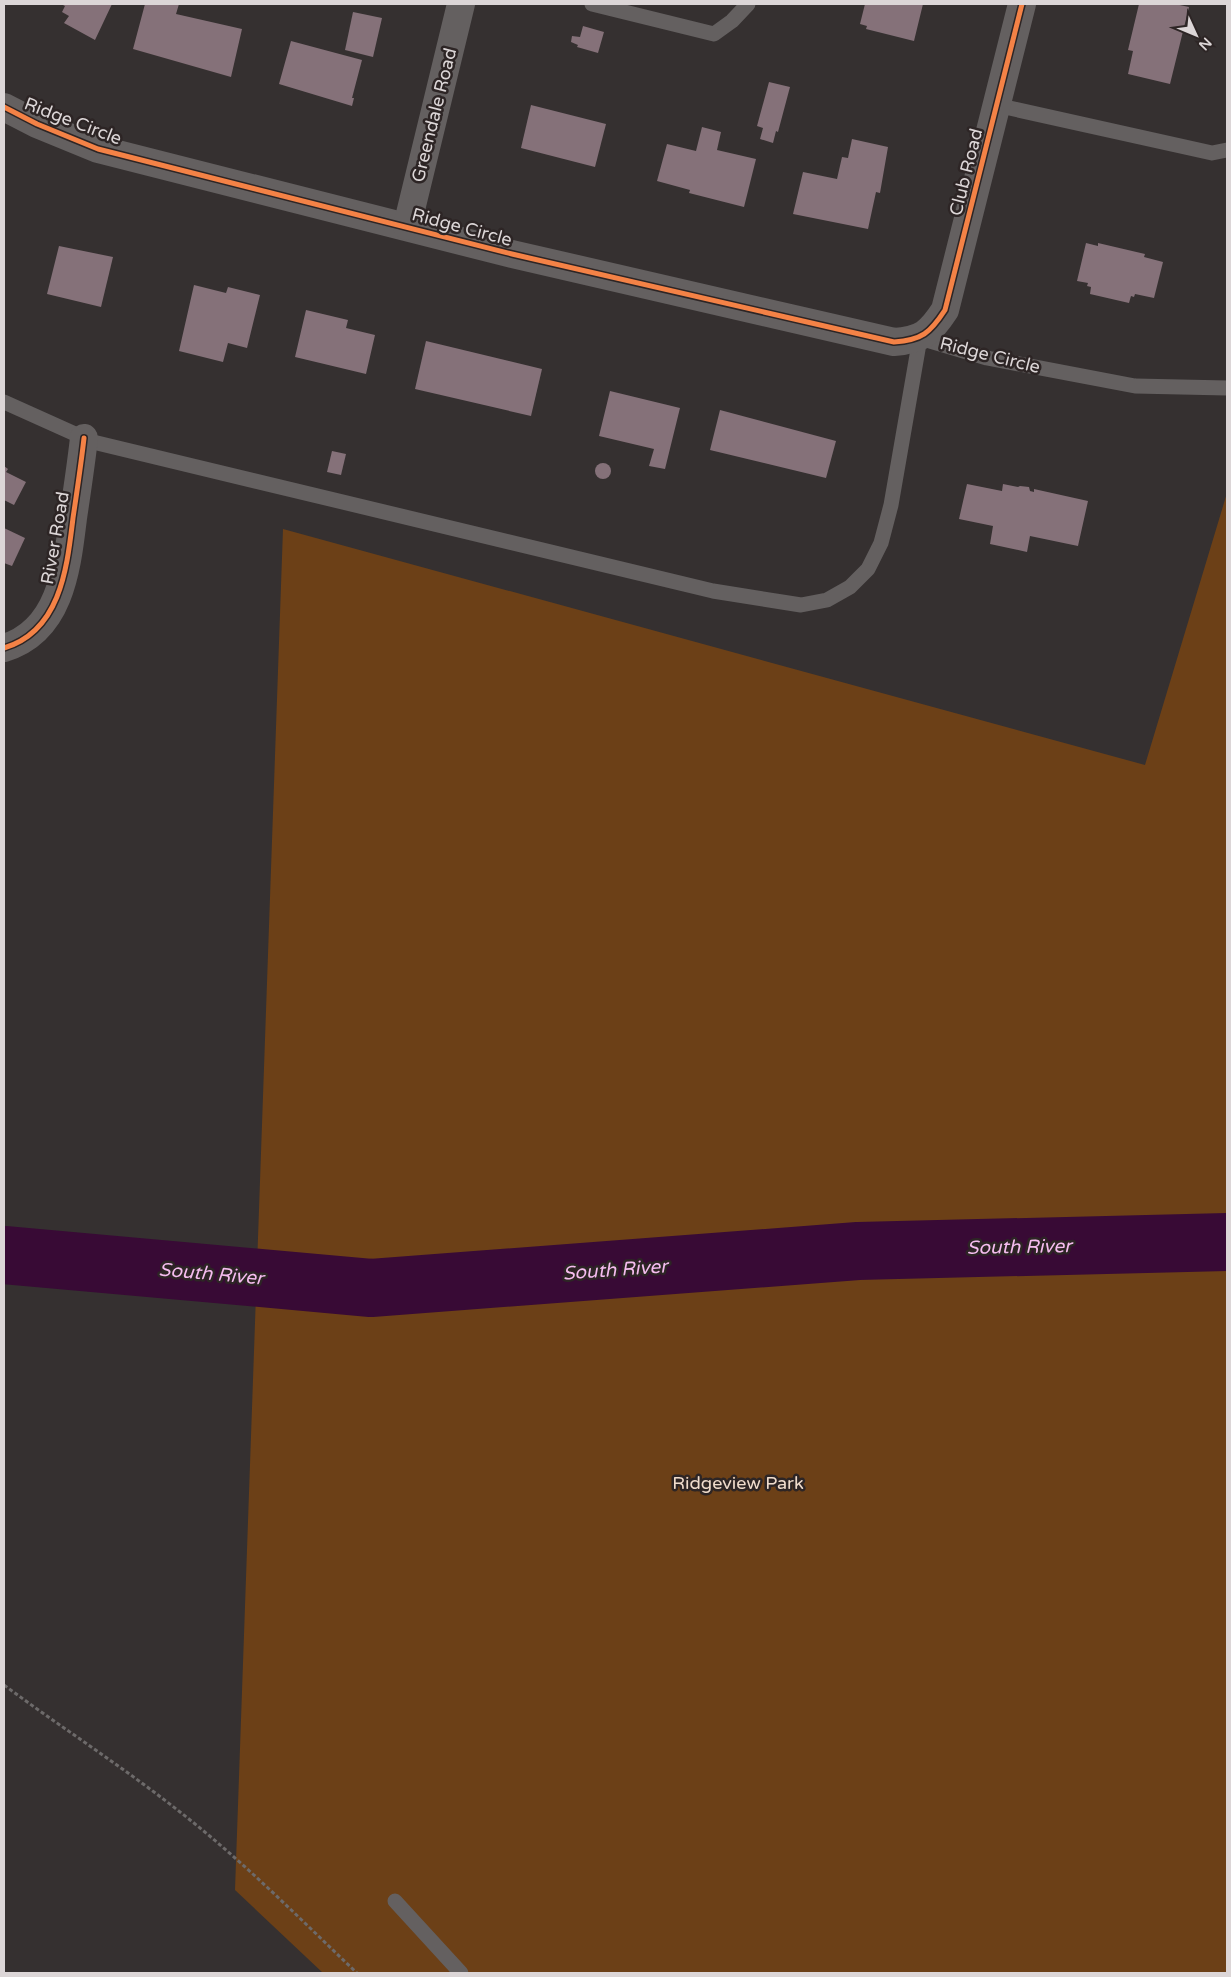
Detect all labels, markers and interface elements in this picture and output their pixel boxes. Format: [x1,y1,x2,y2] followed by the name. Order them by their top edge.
[1171,10,1221,60] north arrow
[1195,34,1215,54] text: N
[407,46,461,184] street label: Greendale Road
[21,92,125,150] street label: Ridge Circle
[945,126,987,218] street label: Club Road
[410,203,514,251] street label: Ridge Circle
[937,332,1043,378] street label: Ridge Circle
[36,490,74,586] street label: River Road
[966,1235,1074,1259] water label: South River
[562,1255,671,1285] water label: South River
[158,1258,267,1290] water label: South River
[672,1472,804,1494] park label: Ridgeview Park

